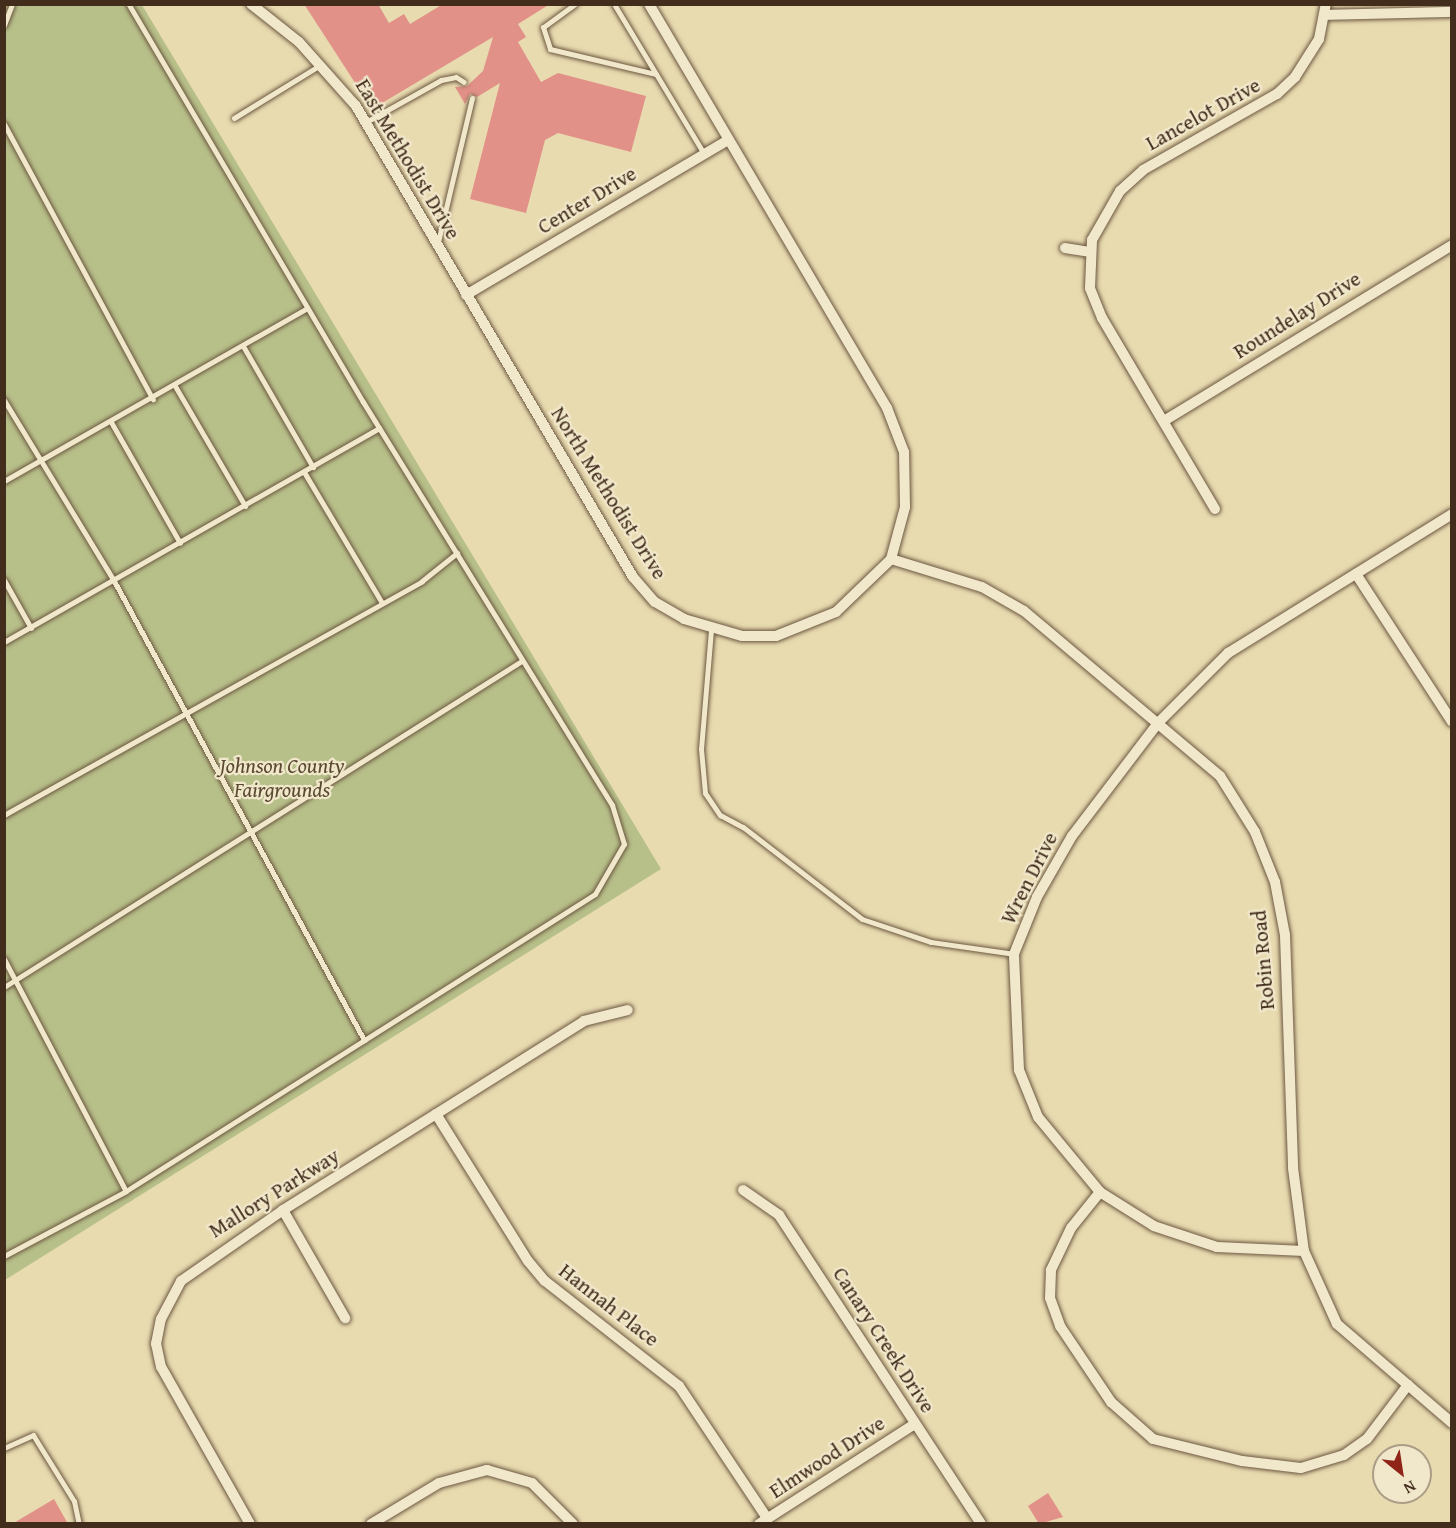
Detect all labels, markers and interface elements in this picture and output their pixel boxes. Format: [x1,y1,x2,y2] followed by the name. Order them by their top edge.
[1141,72,1265,156] street label: Lancelot Drive
[350,74,466,244] street label: East Methodist Drive
[533,161,641,239] street label: Center Drive
[1229,266,1365,364] street label: Roundelay Drive
[546,402,672,584] street label: North Methodist Drive
[220,753,344,803] park label: Johnson County Fairgrounds
[995,828,1063,928] street label: Wren Drive
[1246,909,1280,1011] street label: Robin Road
[204,1143,344,1243] street label: Mallory Parkway
[554,1258,664,1352] street label: Hannah Place
[828,1262,940,1418] street label: Canary Creek Drive
[765,1410,889,1504] street label: Elmwood Drive
[1372,1444,1432,1504] north arrow
[1399,1475,1421,1501] text: N

